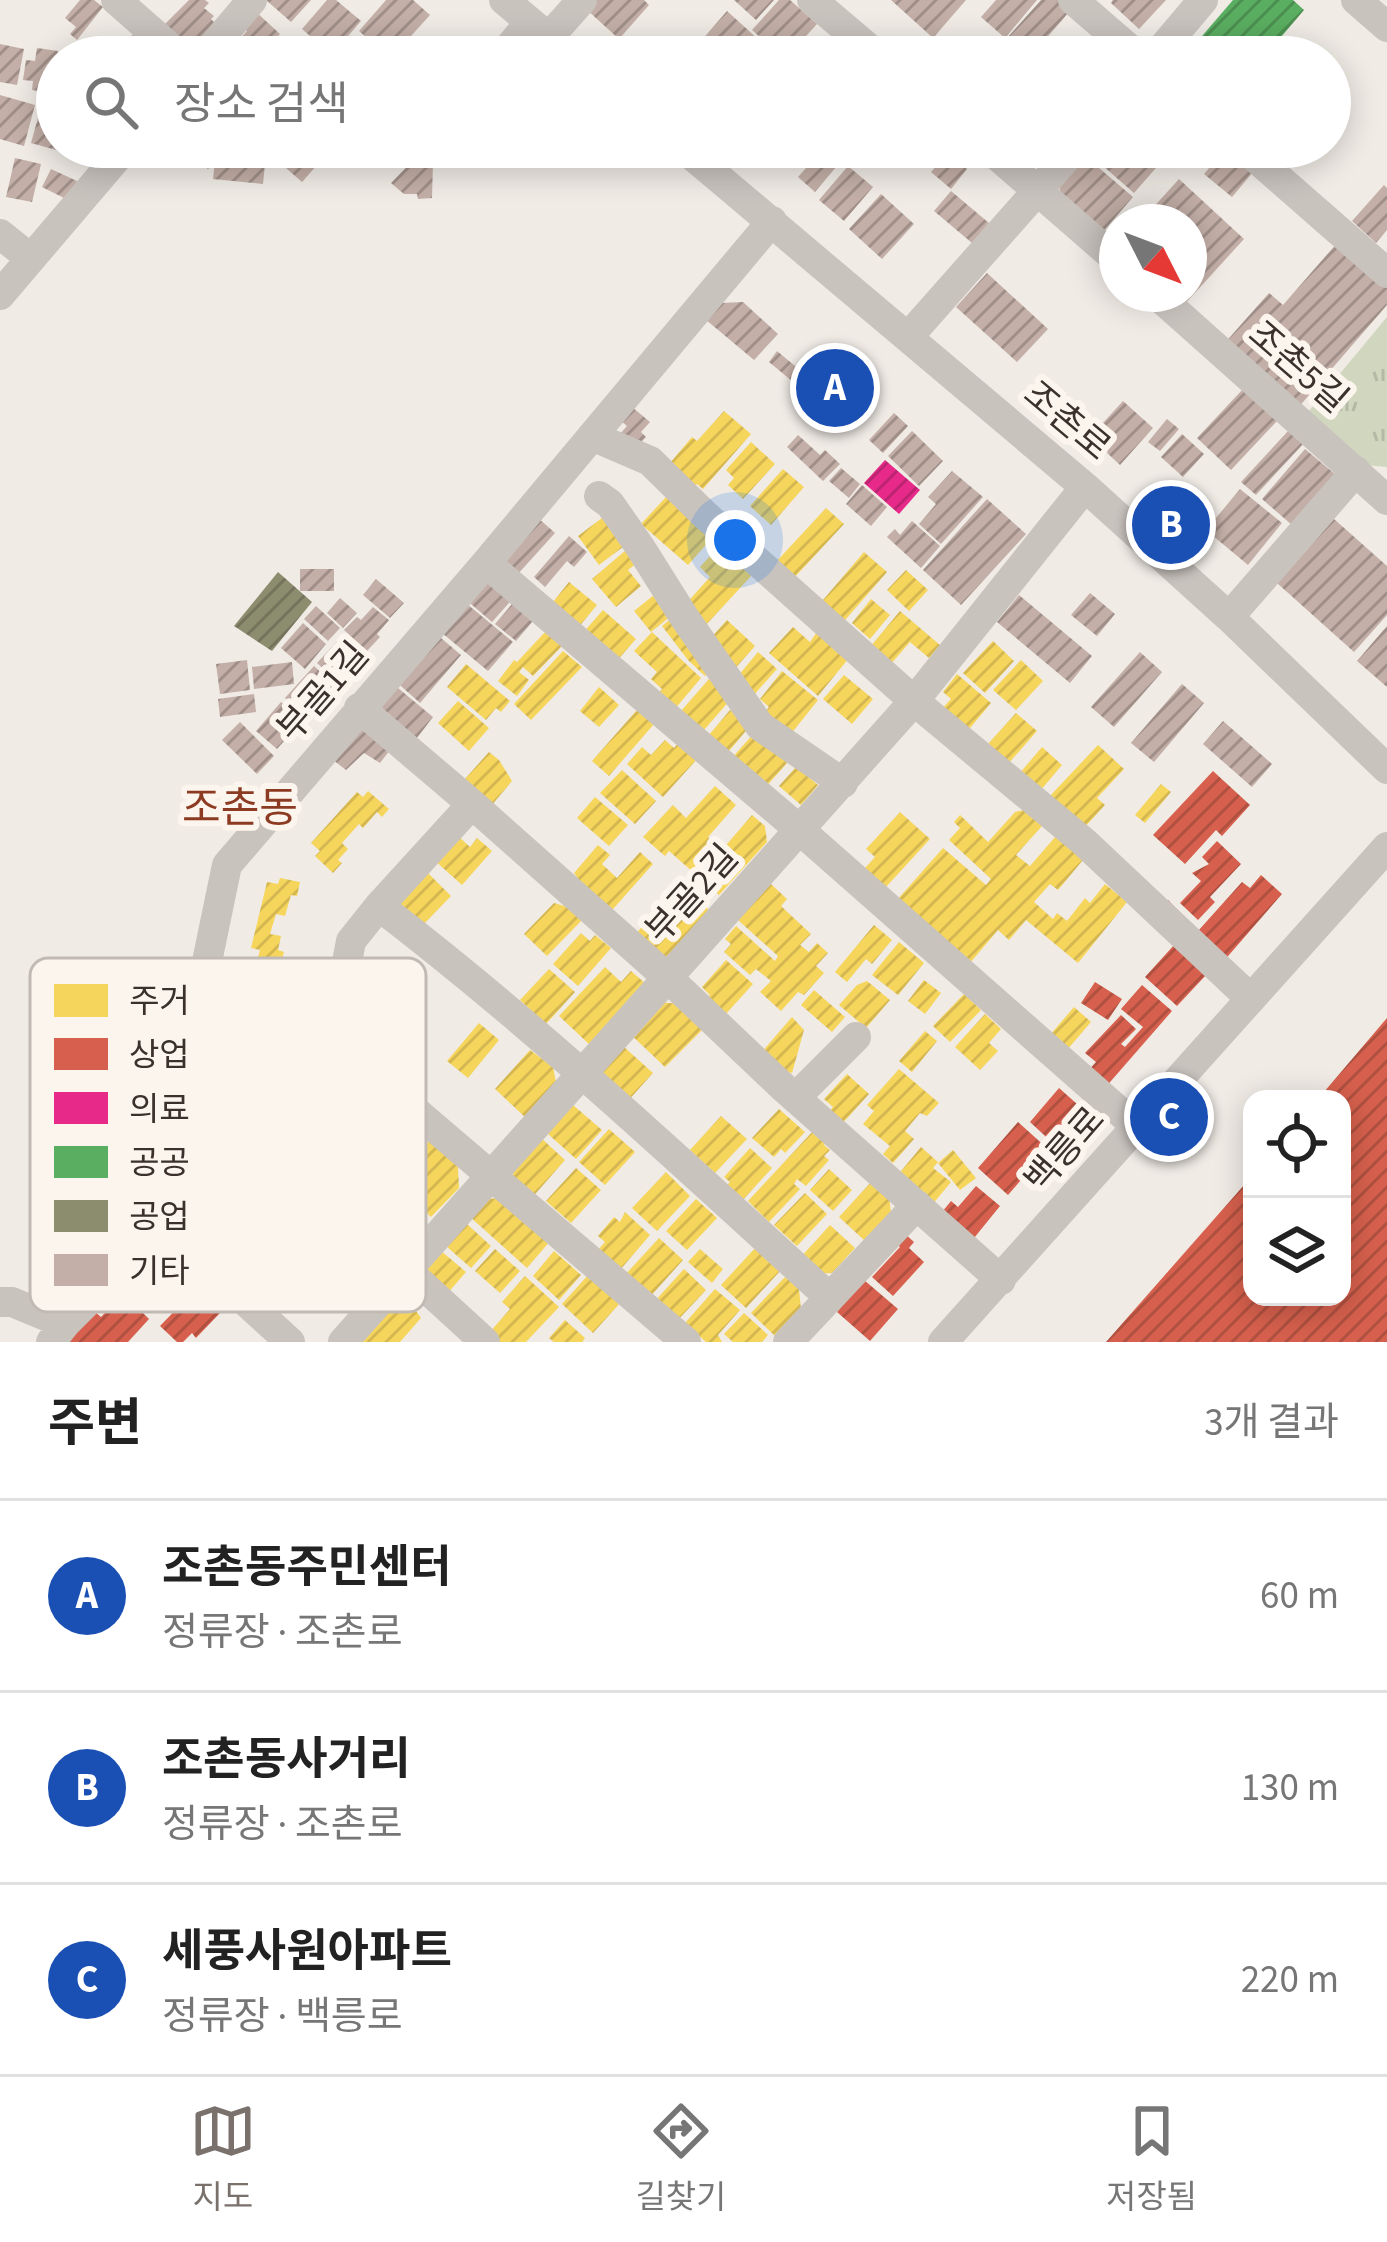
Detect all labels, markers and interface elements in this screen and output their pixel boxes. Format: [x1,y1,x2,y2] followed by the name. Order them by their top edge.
[36,36,1351,168] search box
[78,69,144,135] icon: search
[174,73,349,137] text: 장소 검색
[1099,204,1207,312] north arrow
[1237,309,1359,425] street label: 조촌5길
[796,343,874,433] pin: A
[1013,370,1121,472] street label: 조촌로
[1132,480,1210,570] pin: B
[705,510,765,570] your location
[265,631,381,753] street label: 부골1길
[182,779,298,839] district label: 조촌동
[634,833,750,955] street label: 부골2길
[30,958,426,1312] legend
[129,978,190,1025] text: 주거
[129,1032,190,1079] text: 상업
[1130,1072,1208,1162] pin: C
[129,1086,190,1133] text: 의료
[1243,1090,1351,1306] map controls
[1243,1090,1351,1198] button: locate
[1013,1096,1117,1204] street label: 백릉로
[129,1140,190,1187] text: 공공
[129,1194,190,1241] text: 공업
[1243,1198,1351,1306] button: layers
[129,1248,190,1295] text: 기타
[48,1388,142,1460] text: 주변
[1204,1395,1339,1451] text: 3개 결과
[162,1536,452,1600] text: 조촌동주민센터
[76,1568,98,1624] text: A
[1260,1568,1339,1624] text: 60 m
[162,1605,403,1661] text: 정류장 · 조촌로
[162,1728,410,1792] text: 조촌동사거리
[75,1760,99,1816] text: B
[1241,1760,1339,1816] text: 130 m
[162,1797,403,1853] text: 정류장 · 조촌로
[162,1920,452,1984] text: 세풍사원아파트
[76,1952,98,2008] text: C
[1241,1952,1339,2008] text: 220 m
[162,1989,403,2045] text: 정류장 · 백릉로
[190,2098,256,2221] tab: 지도
[635,2098,726,2221] tab: 길찾기
[1106,2098,1197,2221] tab: 저장됨

